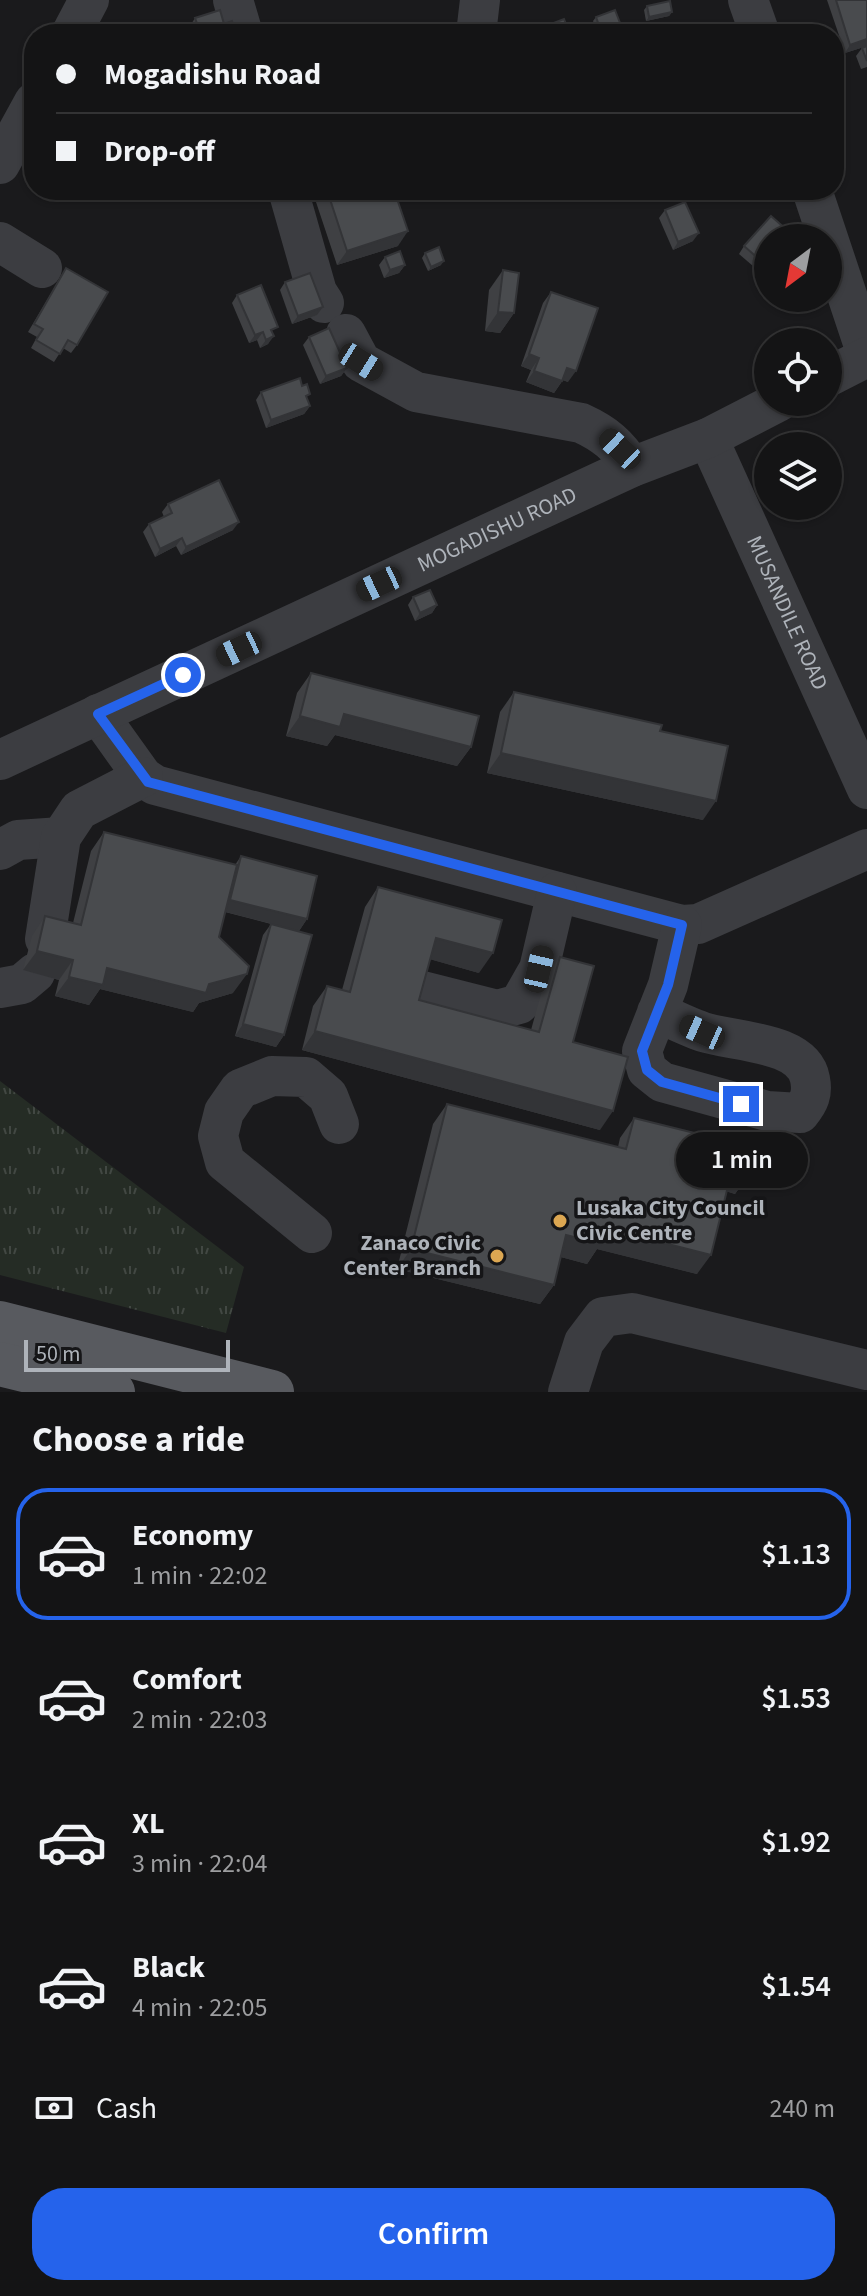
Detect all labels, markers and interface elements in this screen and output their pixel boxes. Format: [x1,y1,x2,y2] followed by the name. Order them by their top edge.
[104,53,321,96] text: Mogadishu Road
[104,130,215,173] text: Drop-off
[754,224,842,312] north arrow
[754,224,842,520] map controls
[754,328,842,416] button: locate
[334,339,388,385] car
[594,424,646,474] car
[754,432,842,520] button: layers
[412,479,582,580] street label: MOGADISHU ROAD
[738,531,836,695] street label: MUSANDILE ROAD
[352,563,406,605] car
[212,628,266,670] car
[165,657,201,693] route start
[522,943,556,995] car
[675,1011,729,1053] car
[723,1086,759,1122] route end
[675,1132,807,1188] callout: 1 min
[711,1141,773,1178] text: 1 min
[576,1192,765,1249] place label: Lusaka City Council Civic Centre
[551,1212,569,1230] marker: Lusaka City Council Civic Centre
[343,1227,481,1284] place label: Zanaco Civic Center Branch
[488,1247,506,1265] marker: Zanaco Civic Center Branch
[24,1336,230,1372] scale bar
[36,1338,81,1370] text: 50 m
[32,1414,245,1465] text: Choose a ride
[132,1514,253,1557] text: Economy
[36,1518,108,1590] icon: car
[761,1533,831,1576] text: $1.13
[132,1557,267,1594] text: 1 min · 22:02
[132,1658,242,1701] text: Comfort
[36,1662,108,1734] icon: car
[761,1677,831,1720] text: $1.53
[132,1701,267,1738] text: 2 min · 22:03
[132,1802,165,1845] text: XL
[36,1806,108,1878] icon: car
[761,1821,831,1864] text: $1.92
[132,1845,267,1882] text: 3 min · 22:04
[132,1946,205,1989] text: Black
[36,1950,108,2022] icon: car
[761,1965,831,2008] text: $1.54
[132,1989,267,2026] text: 4 min · 22:05
[32,2086,76,2130] icon: cash
[96,2087,157,2130] text: Cash
[769,2090,835,2127] text: 240 m
[32,2188,835,2280] button: Confirm

